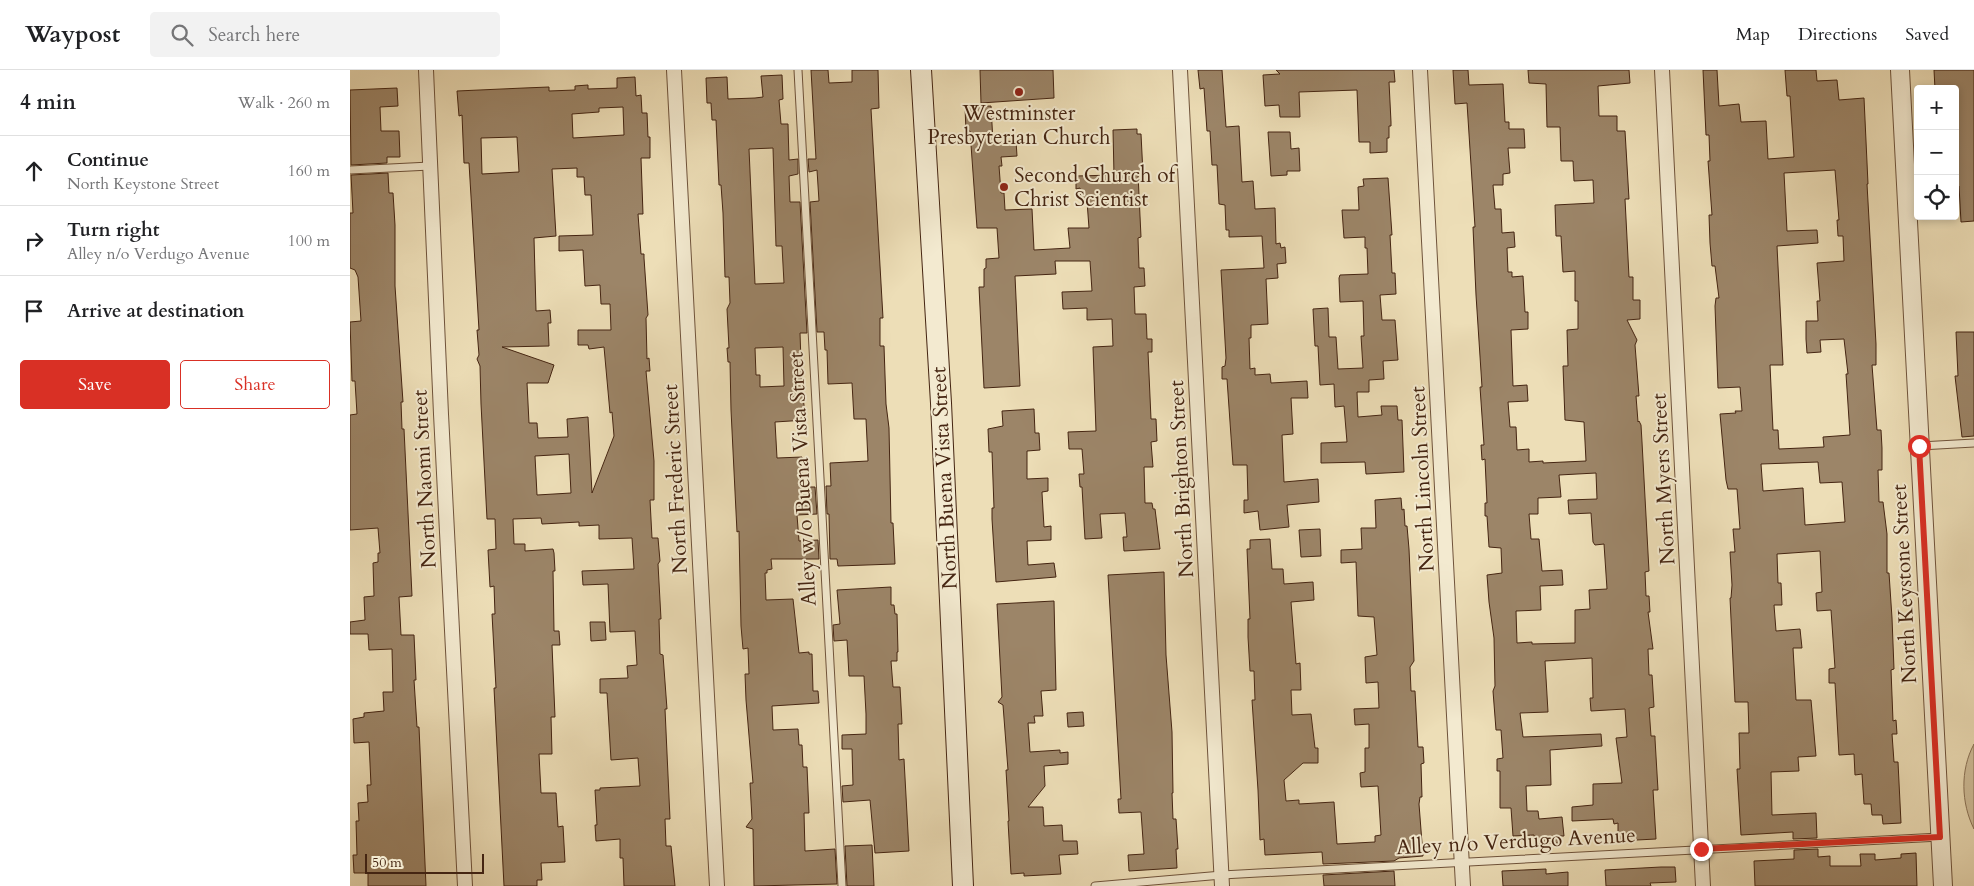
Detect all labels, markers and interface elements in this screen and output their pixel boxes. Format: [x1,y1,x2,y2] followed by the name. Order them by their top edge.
[150,12,500,57] search box
[25,18,120,51] text: Waypost
[168,21,196,49] icon: search
[208,22,300,48] text: Search here
[1736,22,1770,47] text: Map
[1798,22,1877,47] text: Directions
[1905,22,1949,47] text: Saved
[1914,85,1959,220] map controls
[1914,85,1959,130] button: +
[1013,86,1025,98] marker: Westminster Presbyterian Church
[20,88,76,117] text: 4 min
[238,92,330,114] text: Walk · 260 m
[927,99,1111,152] place label: Westminster Presbyterian Church
[1914,130,1959,175] button: −
[67,147,149,173] text: Continue
[20,157,48,185] icon: ahead
[288,160,330,182] text: 160 m
[1014,161,1179,214] place label: Second Church of Christ Scientist
[67,173,219,195] text: North Keystone Street
[1914,175,1959,220] button: locate
[998,181,1010,193] marker: Second Church of Christ Scientist
[67,217,159,243] text: Turn right
[20,227,48,255] icon: right
[288,230,330,252] text: 100 m
[67,243,250,265] text: Alley n/o Verdugo Avenue
[20,297,48,325] icon: arrive
[67,298,244,324] text: Arrive at destination
[781,351,824,607] street label: Alley w/o Buena Vista Street
[20,360,170,409] button: Save
[180,360,330,409] button: Share
[924,366,965,590] street label: North Buena Vista Street
[1162,379,1201,579] street label: North Brighton Street
[656,383,695,575] street label: North Frederic Street
[1403,385,1442,572] street label: North Lincoln Street
[405,389,444,569] street label: North Naomi Street
[1644,392,1682,566] street label: North Myers Street
[1908,435,1931,458] route start
[1885,483,1924,684] street label: North Keystone Street
[1396,821,1637,862] street label: Alley n/o Verdugo Avenue
[1690,838,1713,861] route end
[365,851,484,874] scale bar
[372,853,402,872] text: 50 m

